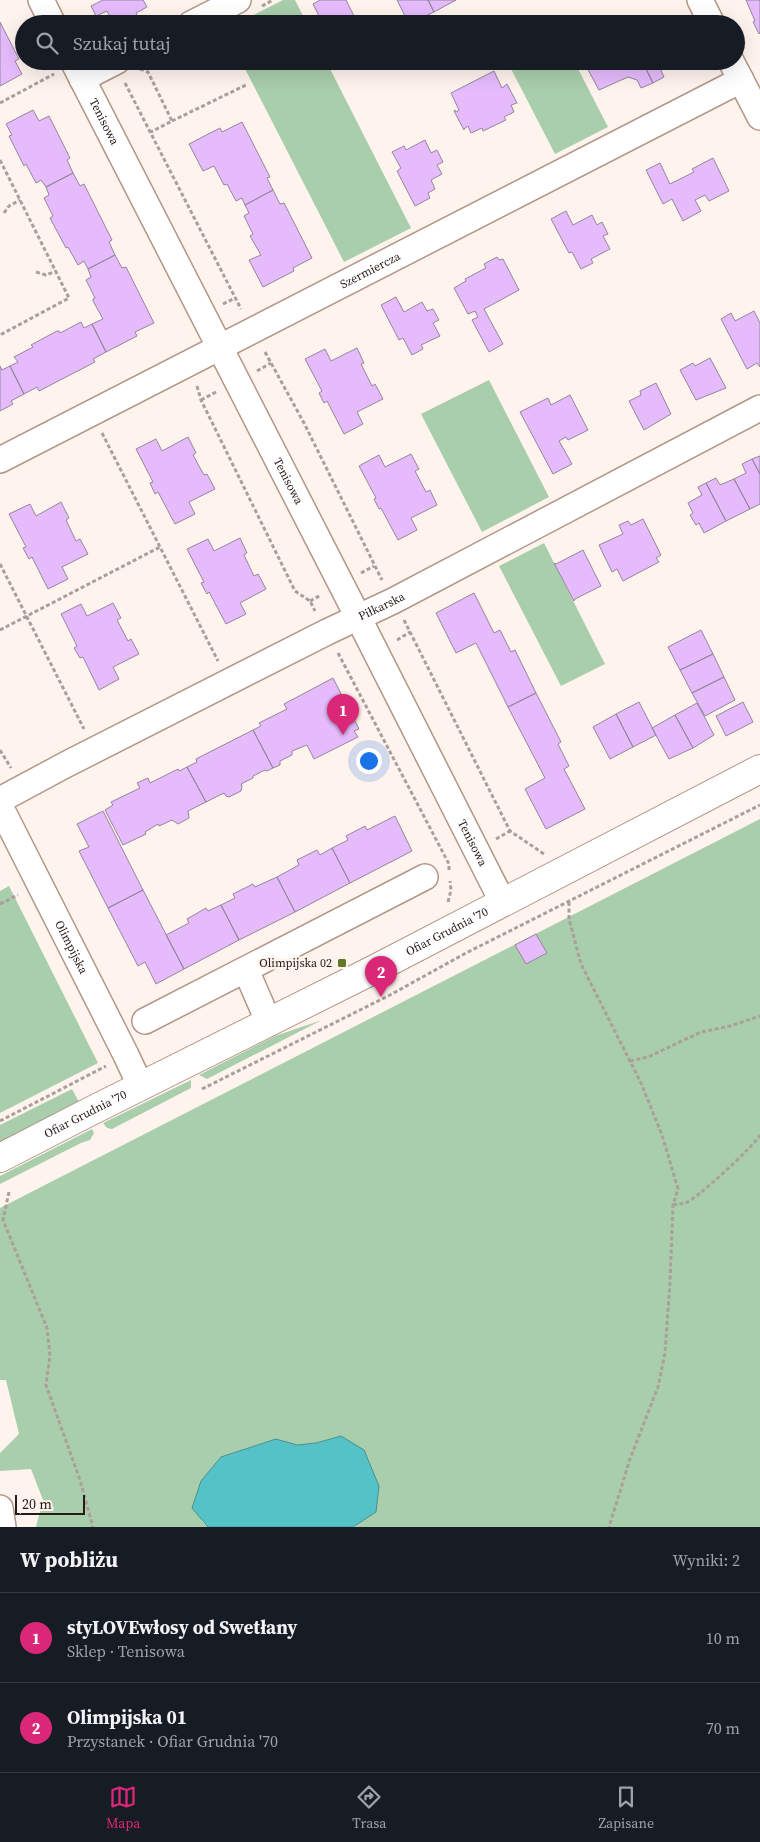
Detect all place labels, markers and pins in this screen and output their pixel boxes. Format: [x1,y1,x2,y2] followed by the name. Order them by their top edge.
[327,694,359,735] pin: 1
[259,955,332,971] place label: Olimpijska 02
[365,956,397,997] pin: 2
[336,957,348,969] marker: Olimpijska 02

